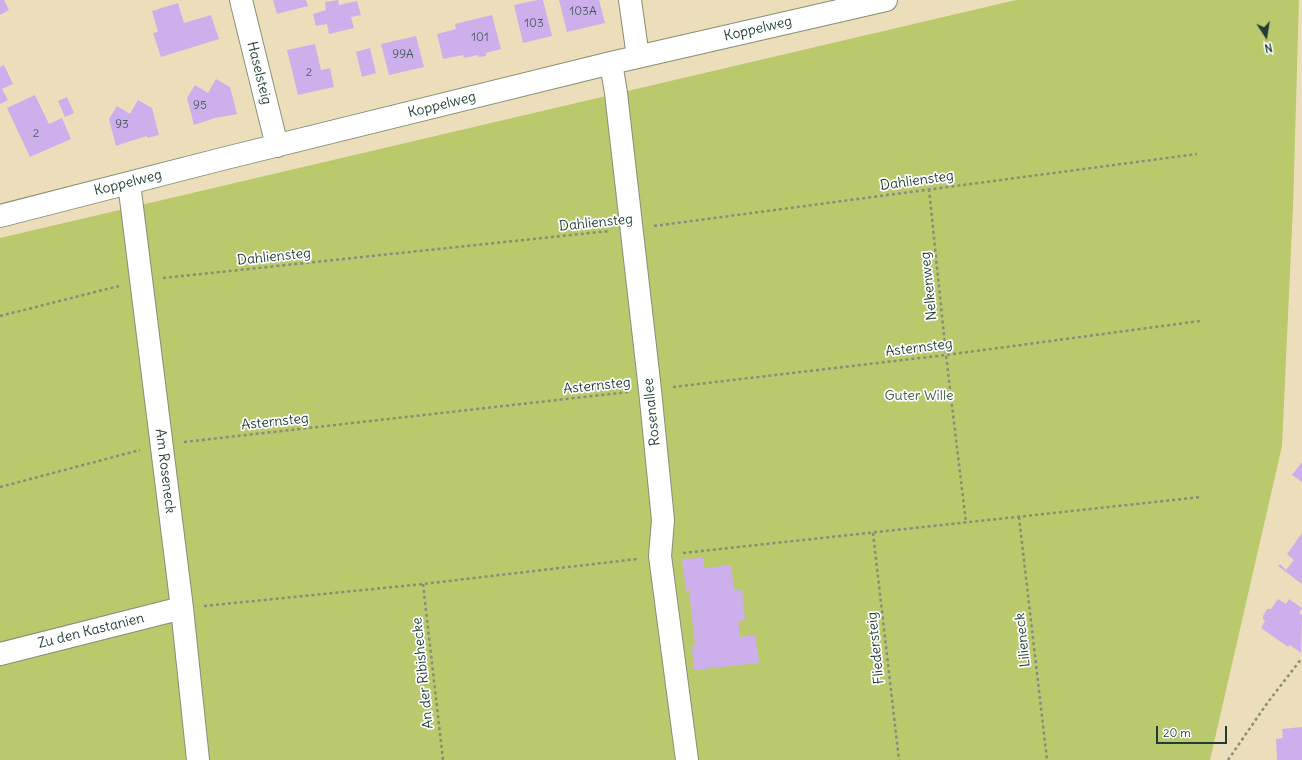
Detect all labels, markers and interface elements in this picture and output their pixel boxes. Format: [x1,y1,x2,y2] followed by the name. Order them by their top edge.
[569,5,597,19] house number: 103A
[722,13,794,45] street label: Koppelweg
[1246,16,1286,56] north arrow
[524,17,544,31] house number: 103
[471,31,489,45] house number: 101
[243,40,275,106] street label: Haselsteig
[1263,40,1274,55] text: N
[392,48,414,62] house number: 99A
[306,66,312,80] house number: 2
[406,88,478,122] street label: Koppelweg
[193,99,207,113] house number: 95
[115,118,129,132] house number: 93
[33,127,39,141] house number: 2
[92,166,164,200] street label: Koppelweg
[879,168,955,194] street label: Dahliensteg
[558,211,634,235] street label: Dahliensteg
[236,245,312,269] street label: Dahliensteg
[917,251,941,321] street label: Nelkenweg
[884,336,954,360] street label: Asternsteg
[563,374,631,398] street label: Asternsteg
[640,377,664,447] street label: Rosenallee
[884,388,954,404] park label: Guter Wille
[241,410,309,434] street label: Asternsteg
[151,428,179,514] street label: Am Roseneck
[36,610,146,652] street label: Zu den Kastanien
[864,611,888,685] street label: Fliedersteig
[1012,612,1034,668] street label: Lilieneck
[409,617,437,729] street label: An der Ribishecke
[1158,718,1229,744] scale bar
[1163,725,1191,740] text: 20 m

